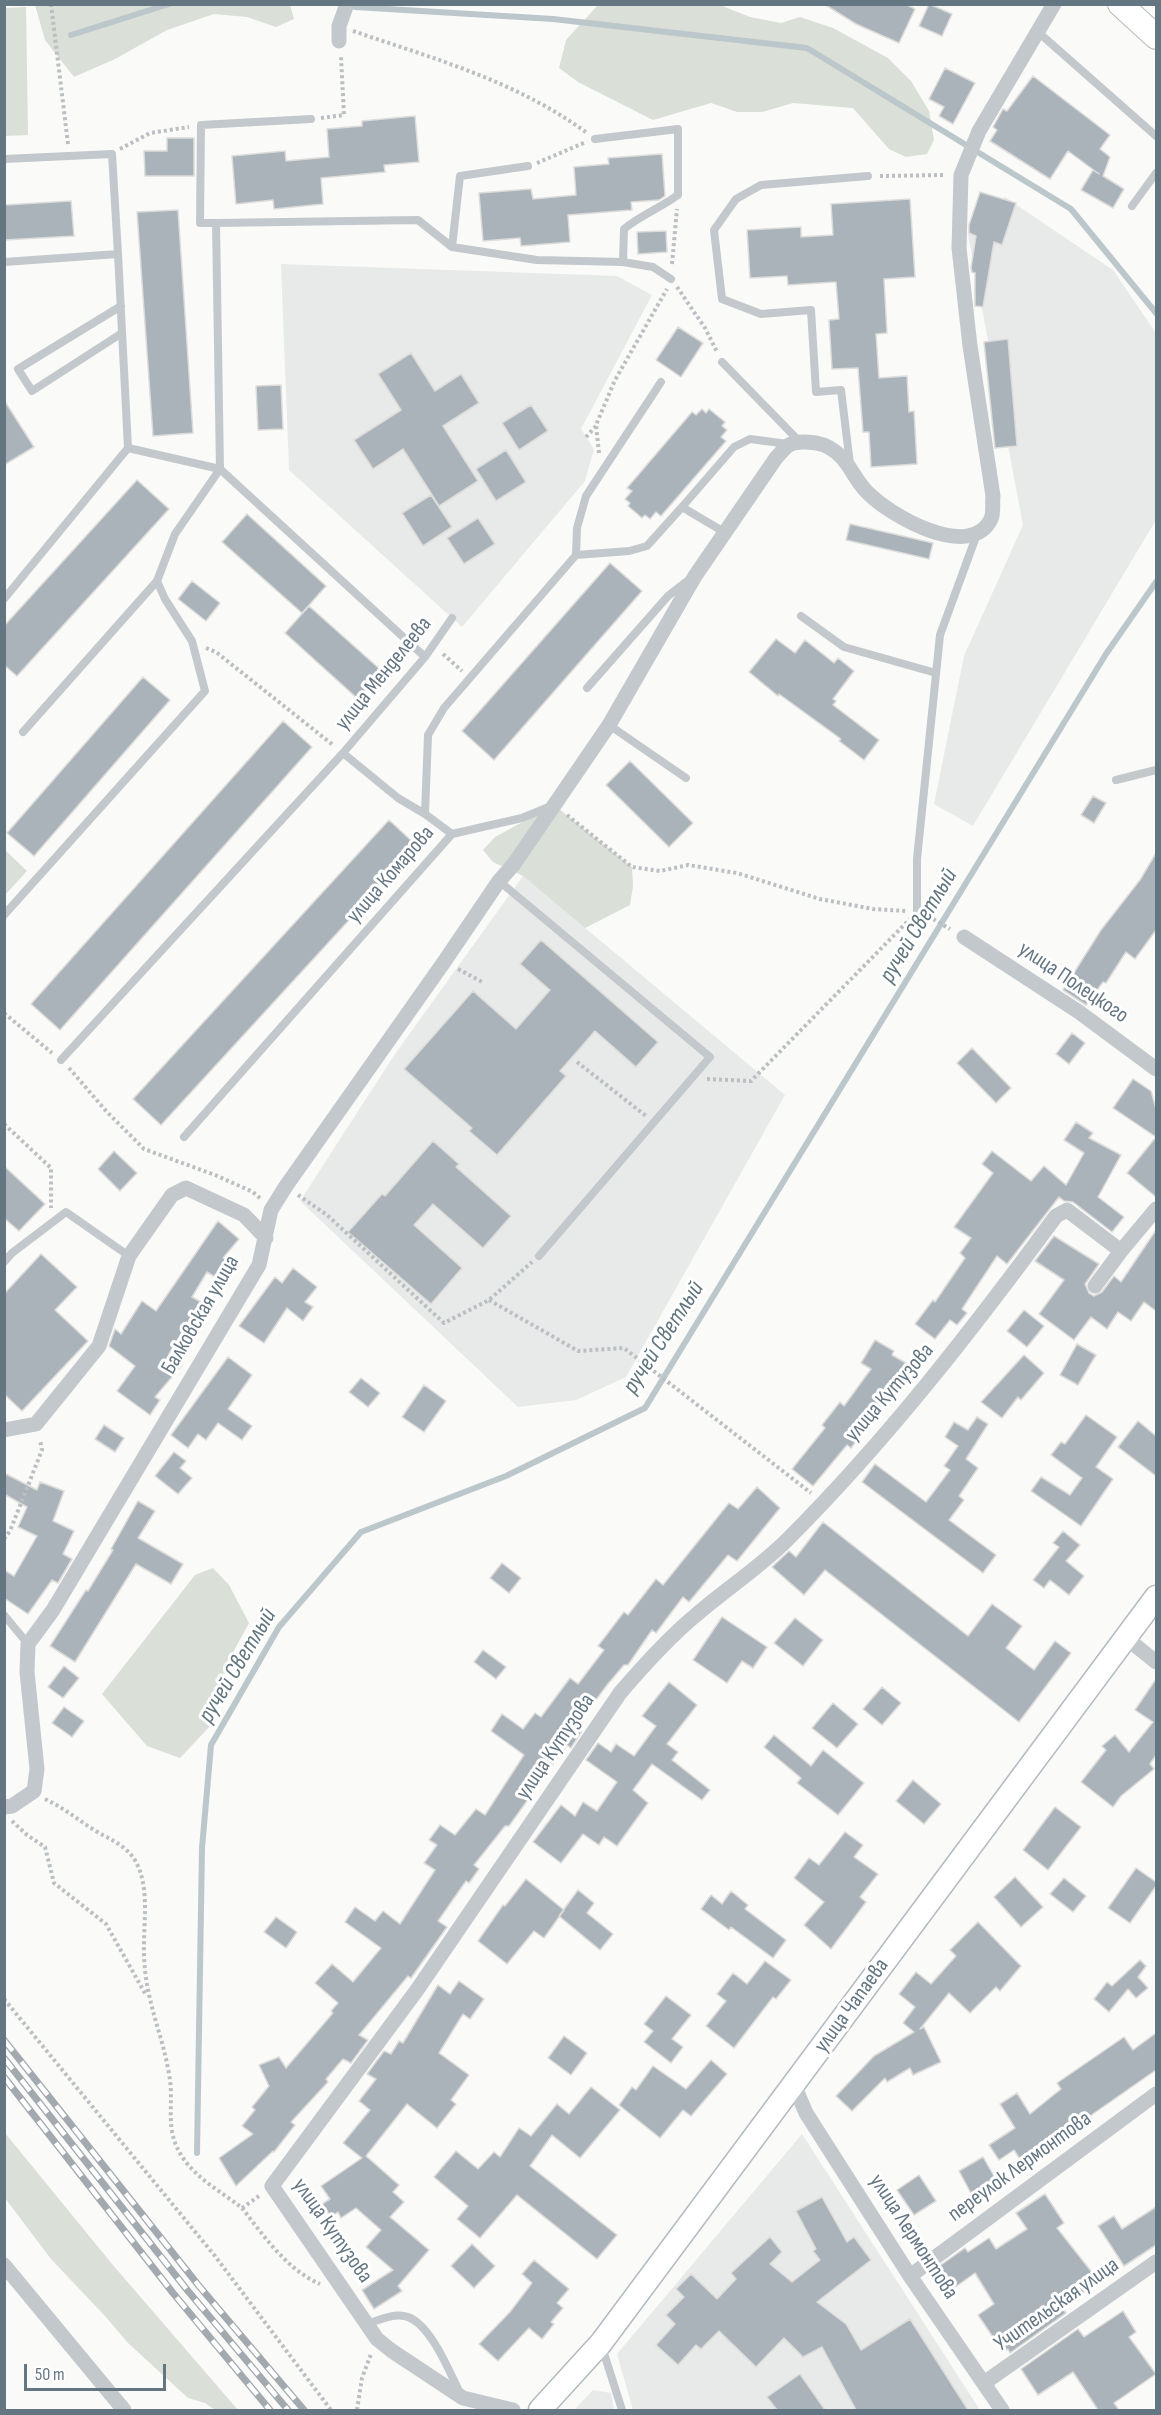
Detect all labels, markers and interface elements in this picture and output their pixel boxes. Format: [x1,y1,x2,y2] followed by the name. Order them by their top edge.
[330,612,438,736] street label: улица Менделеева
[342,821,440,929] street label: улица Комарова
[874,864,964,988] water label: ручей Светлый
[1013,937,1133,1029] street label: улица Полецкого
[156,1251,246,1379] street label: Балковская улица
[617,1276,711,1400] water label: ручей Светлый
[840,1338,940,1448] street label: улица Кутузова
[193,1604,283,1728] water label: ручей Светлый
[511,1689,601,1805] street label: улица Кутузова
[809,1954,895,2058] street label: улица Чапаева
[943,2106,1097,2228] street label: переулок Лермонтова
[863,2169,963,2305] street label: улица Лермонтова
[286,2174,378,2288] street label: улица Кутузова
[990,2252,1124,2358] street label: Учительская улица
[27,2352,170,2390] scale bar
[35,2364,65,2385] text: 50 m

